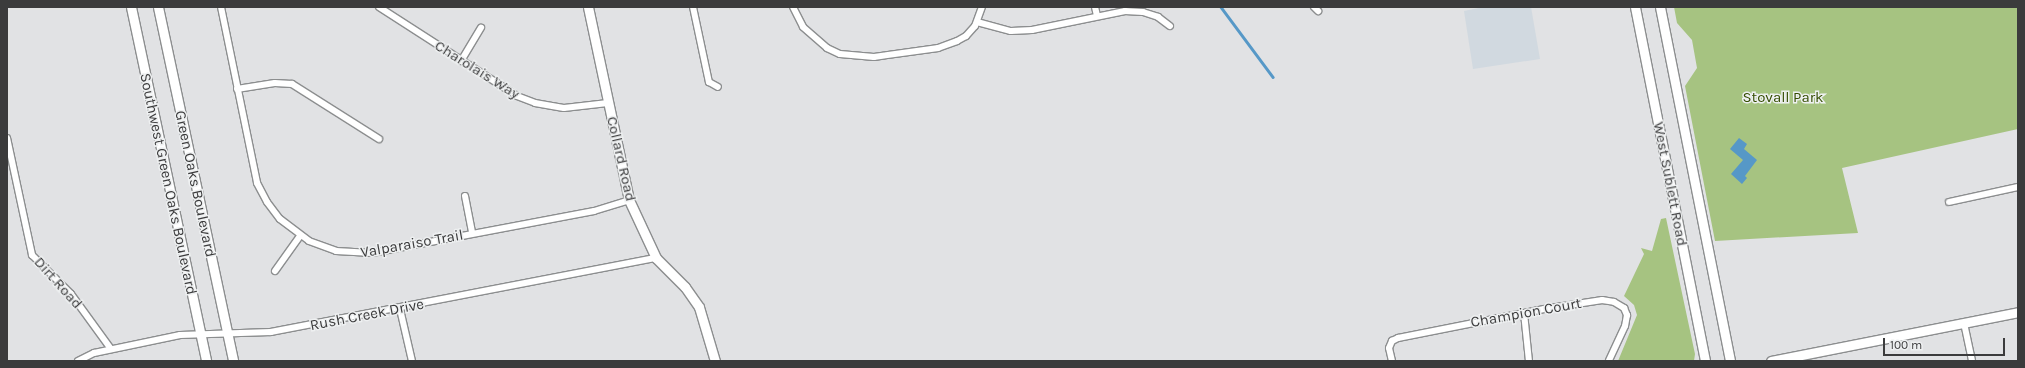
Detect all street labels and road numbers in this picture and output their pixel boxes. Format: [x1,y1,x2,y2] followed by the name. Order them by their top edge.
[431,37,523,103] street label: Charolais Way
[136,71,200,297] street label: Southwest Green Oaks Boulevard
[171,109,219,259] street label: Green Oaks Boulevard
[603,115,639,203] street label: Collard Road
[1649,120,1691,248] street label: West Sublett Road
[359,226,465,262] street label: Valparaiso Trail
[30,253,86,313] street label: Dirt Road
[1469,294,1583,332] street label: Champion Court
[308,295,426,335] street label: Rush Creek Drive

